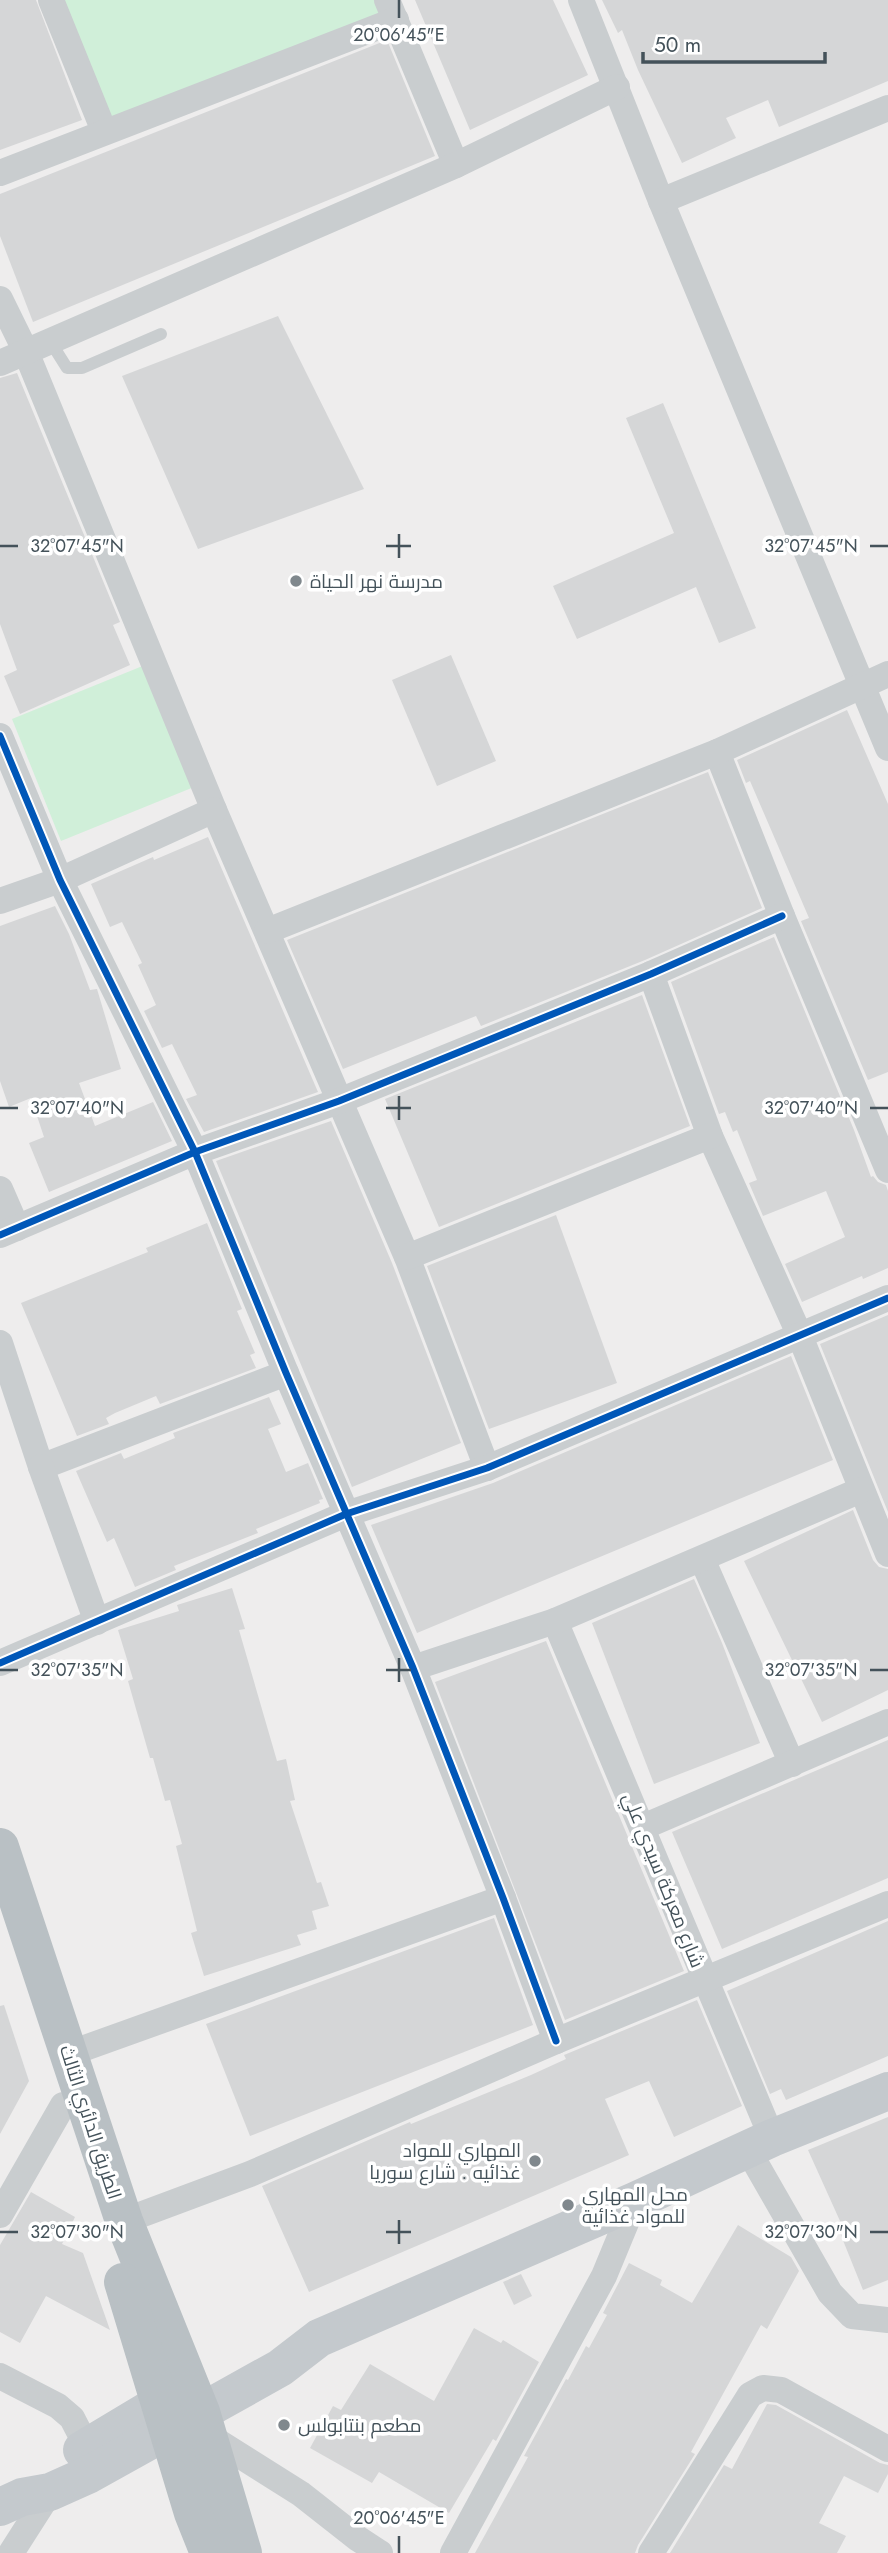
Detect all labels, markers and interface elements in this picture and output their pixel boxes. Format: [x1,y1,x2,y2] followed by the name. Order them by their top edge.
[643,21,825,65] scale bar
[353,22,445,48] text: 20°06'45"E
[654,30,701,60] text: 50 m
[30,533,124,559] text: 32°07'45"N
[764,533,858,559] text: 32°07'45"N
[310,568,443,595] place label: مدرسة نهر الحياة
[288,573,304,589] marker: مدرسة نهر الحياة
[30,1095,124,1121] text: 32°07'40"N
[764,1095,858,1121] text: 32°07'40"N
[31,1657,123,1683] text: 32°07'35"N
[765,1657,857,1683] text: 32°07'35"N
[615,1789,711,1972] street label: شارع معركة سيدي علي
[52,2041,128,2203] street label: الطريق الدائري الثالث
[369,2137,521,2186] place label: المهاري للمواد غذائيه . شارع سوريا
[527,2153,543,2169] marker: المهاري للمواد غذائيه . شارع سوريا
[582,2181,688,2230] place label: محل المهاري للمواد غذائية
[560,2197,576,2213] marker: محل المهاري للمواد غذائية
[30,2219,124,2245] text: 32°07'30"N
[764,2219,858,2245] text: 32°07'30"N
[298,2412,422,2439] place label: مطعم بنتابولس
[276,2417,292,2433] marker: مطعم بنتابولس
[353,2505,445,2531] text: 20°06'45"E

